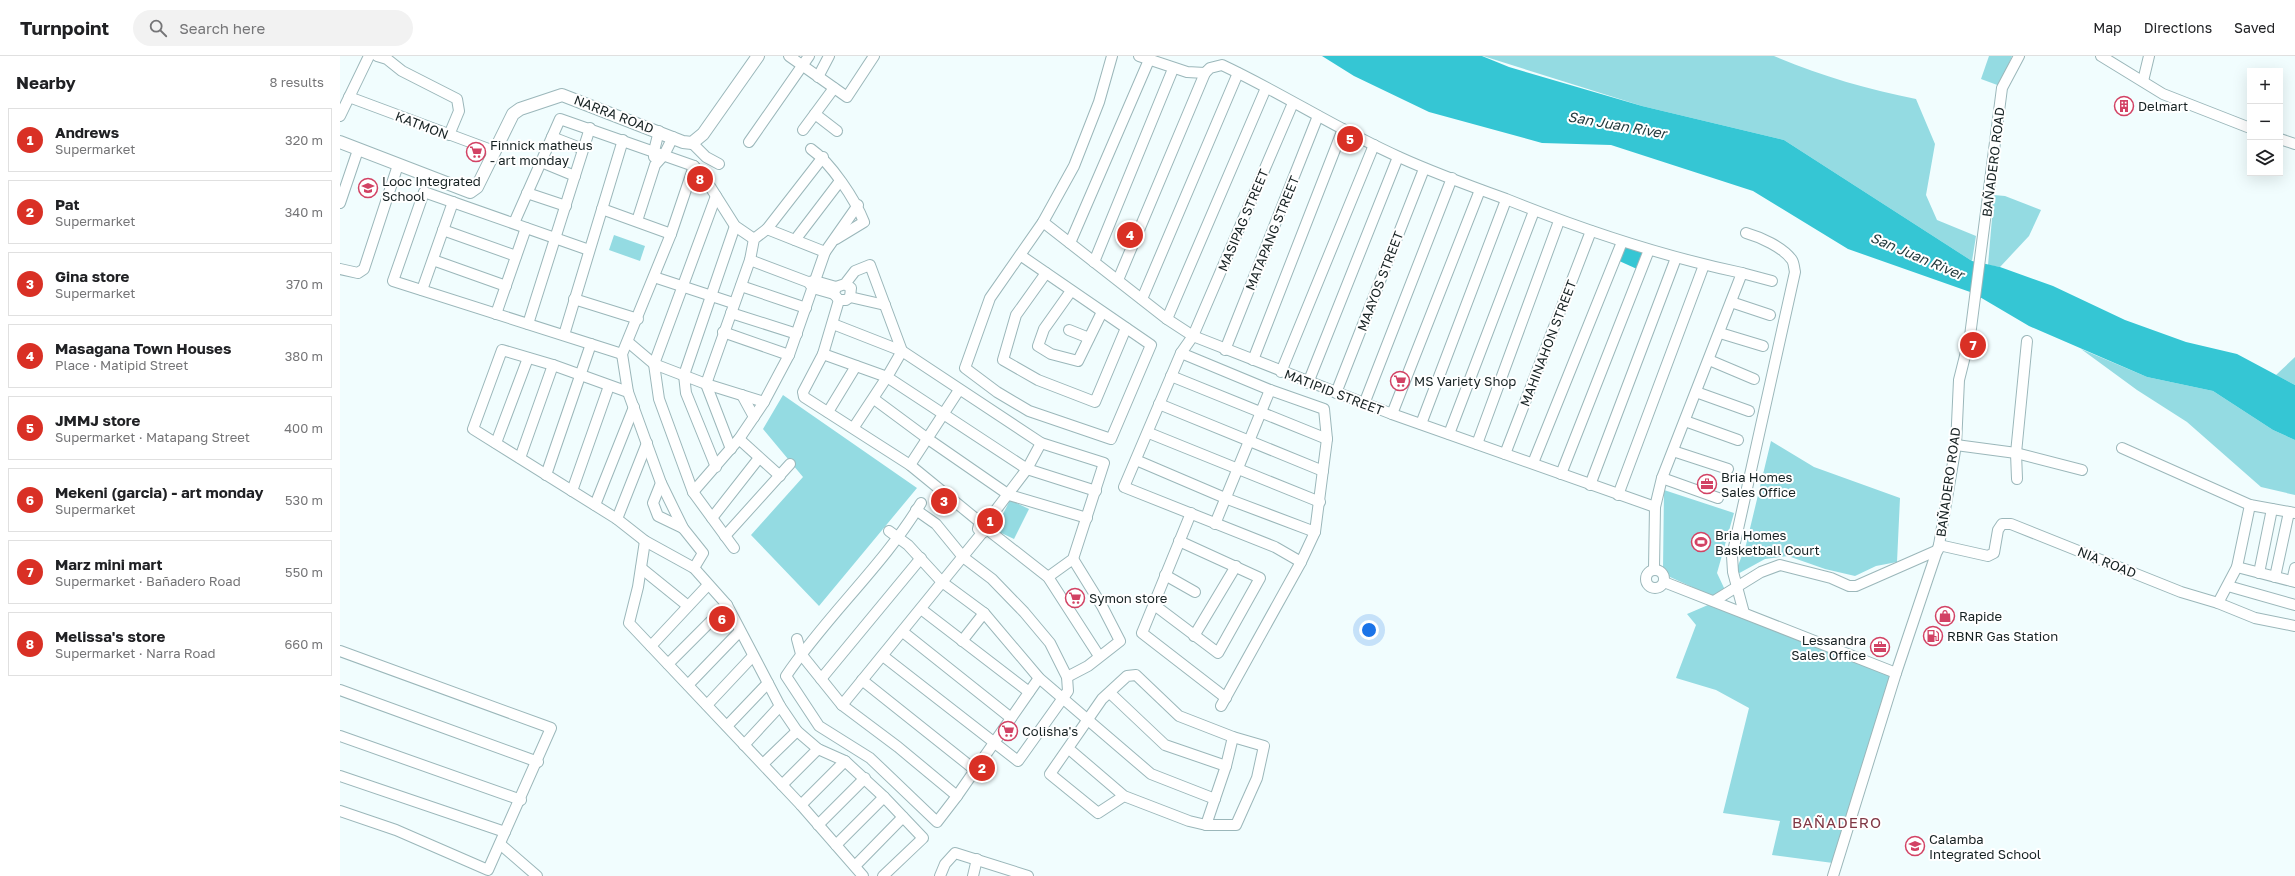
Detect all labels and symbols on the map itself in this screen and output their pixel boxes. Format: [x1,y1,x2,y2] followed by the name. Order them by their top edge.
[572,91,656,137] street label: NARRA ROAD
[2113,95,2135,117] building icon: Delmart
[2138,98,2188,114] place label: Delmart
[1978,106,2008,218] street label: BAÑADERO ROAD
[1567,107,1670,142] water label: San Juan River
[393,108,451,142] street label: KATMON
[1337,124,1363,154] pin: 5
[490,137,593,168] place label: Finnick matheus - art monday
[465,141,487,163] supermarket icon: Finnick matheus - art monday
[687,164,713,194] pin: 8
[1214,166,1272,274] street label: MASIPAG STREET
[382,173,481,204] place label: Looc Integrated School
[1242,173,1302,293] street label: MATAPANG STREET
[357,177,379,199] school or university icon: Looc Integrated School
[1117,220,1143,250] pin: 4
[1868,228,1969,284] water label: San Juan River
[1354,229,1406,333] street label: MAAYOS STREET
[1516,277,1580,409] street label: MAHINAHON STREET
[1960,330,1986,360] pin: 7
[1282,366,1386,418] street label: MATIPID STREET
[1389,370,1411,392] supermarket icon: MS Variety Shop
[1414,373,1516,389] place label: MS Variety Shop
[1932,426,1964,538] street label: BAÑADERO ROAD
[1721,469,1796,500] place label: Bria Homes Sales Office
[1696,473,1718,495] office icon: Bria Homes Sales Office
[931,486,957,516] pin: 3
[977,506,1003,536] pin: 1
[1715,527,1820,558] place label: Bria Homes Basketball Court
[1690,531,1712,553] sports icon: Bria Homes Basketball Court
[2075,543,2139,581] street label: NIA ROAD
[1064,587,1086,609] supermarket icon: Symon store
[1089,590,1167,606] place label: Symon store
[709,604,735,634] pin: 6
[1934,605,1956,627] shop icon: Rapide
[1959,608,2002,624] place label: Rapide
[1359,620,1379,640] your location
[1922,625,1944,647] fuel station icon: RBNR Gas Station
[1947,628,2058,644] place label: RBNR Gas Station
[1791,632,1866,663] place label: Lessandra Sales Office
[1869,636,1891,658] office icon: Lessandra Sales Office
[997,720,1019,742] supermarket icon: Colisha's
[1022,723,1078,739] place label: Colisha's
[969,753,995,783] pin: 2
[1792,813,1882,831] district label: BAÑADERO
[1929,831,2041,862] place label: Calamba Integrated School
[1904,835,1926,857] school or university icon: Calamba Integrated School

